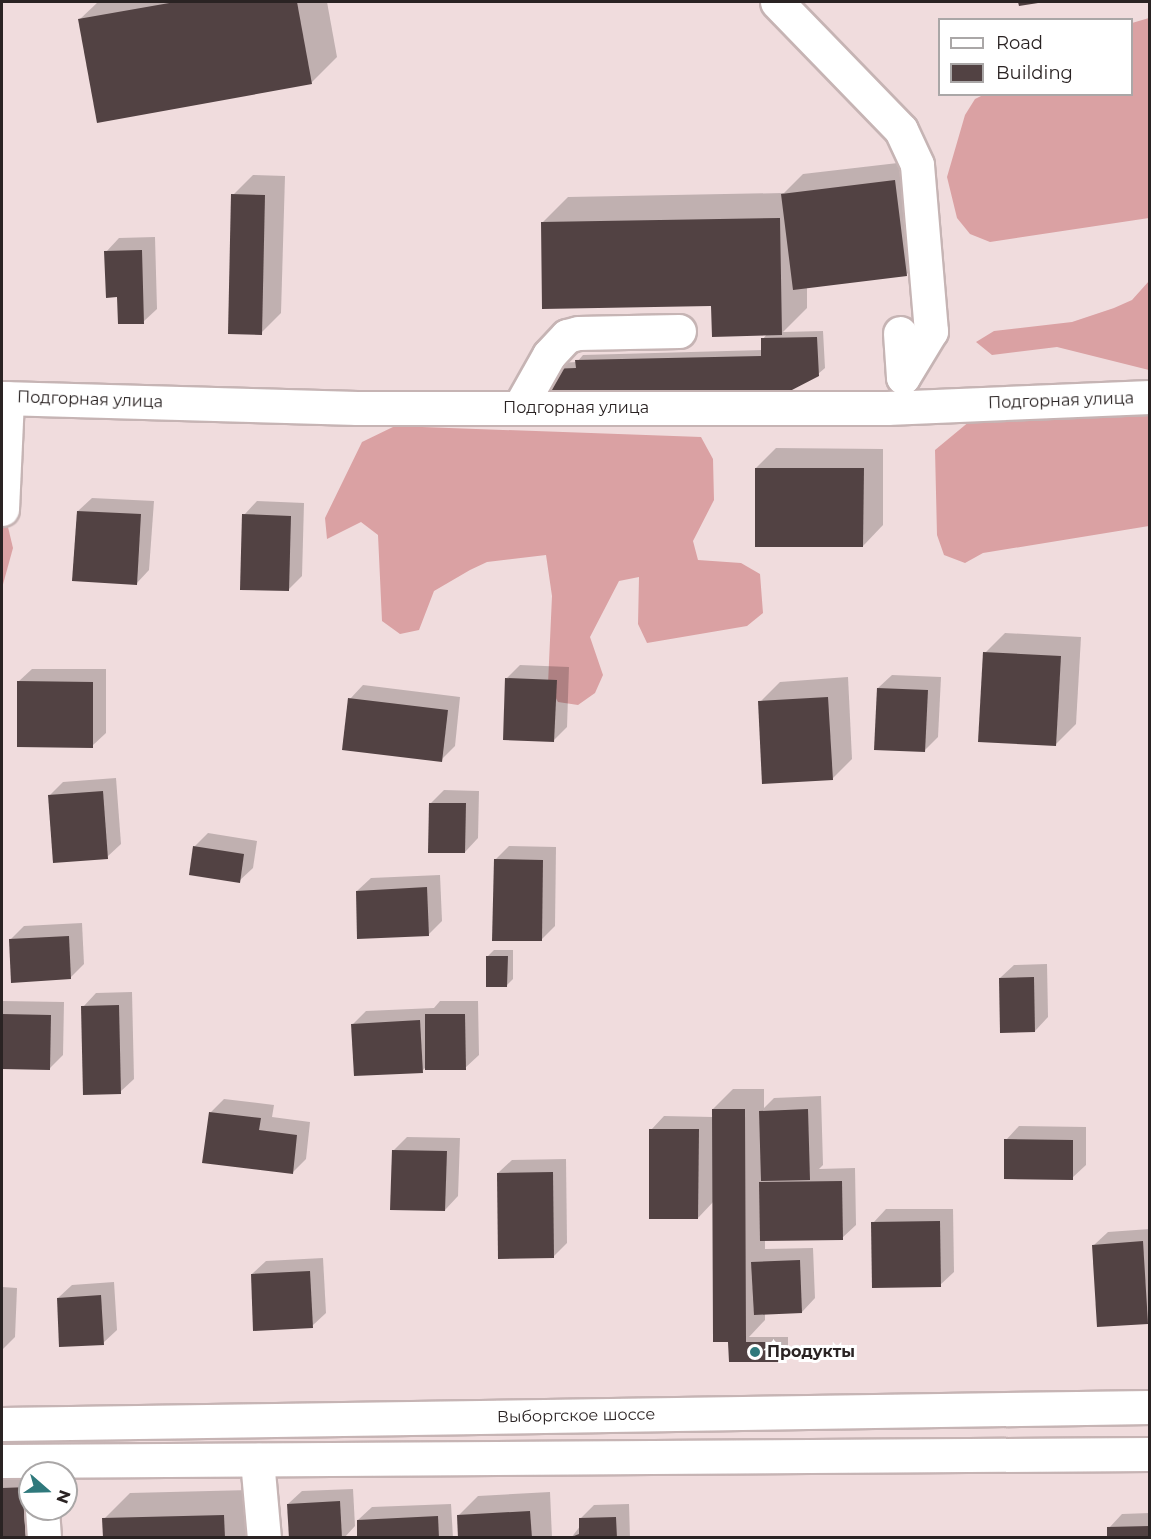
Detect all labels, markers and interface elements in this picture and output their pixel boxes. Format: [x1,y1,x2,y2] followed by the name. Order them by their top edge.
[938,18,1133,96] legend
[996,32,1043,54] text: Road
[996,62,1073,84] text: Building
[17,388,163,412] street label: Подгорная улица
[988,389,1134,413] street label: Подгорная улица
[503,398,649,418] street label: Подгорная улица
[767,1342,855,1362] place label: Продукты
[748,1345,762,1359] marker: Продукты
[497,1405,655,1427] street label: Выборгское шоссе
[18,1461,78,1521] north arrow
[52,1487,75,1506] text: N

